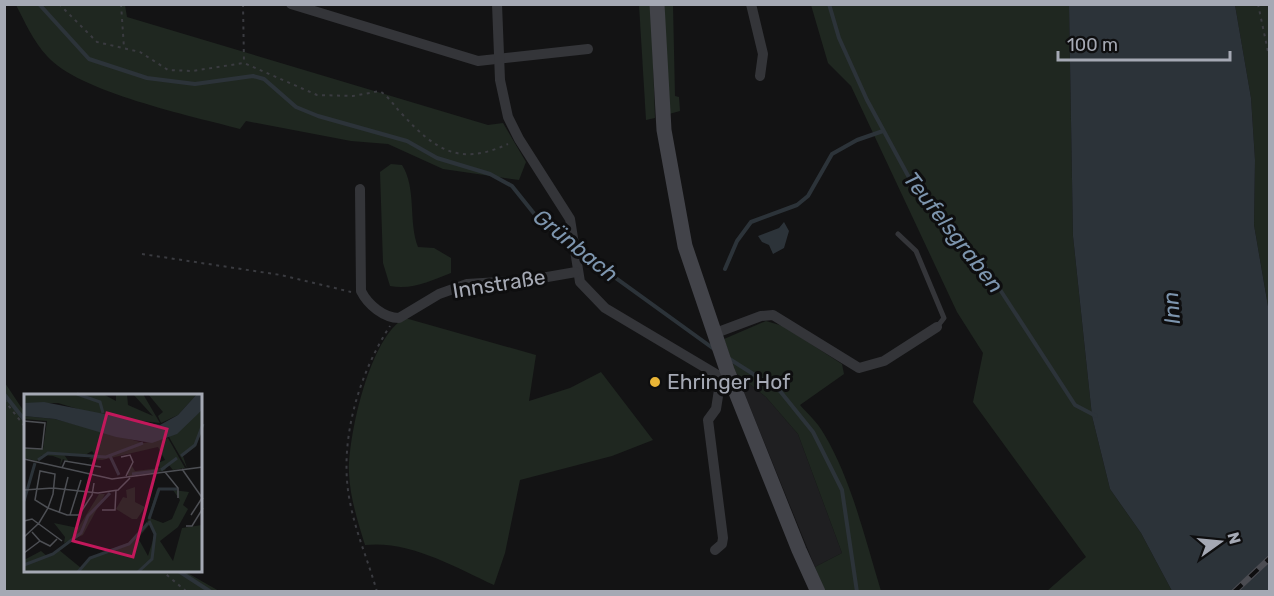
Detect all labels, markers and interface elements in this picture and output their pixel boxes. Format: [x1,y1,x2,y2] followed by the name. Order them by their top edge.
[1058,24,1230,62] scale bar
[1067,34,1118,56] text: 100 m
[898,166,1009,298] water label: Teufelsgraben
[528,203,624,288] water label: Grünbach
[451,264,547,303] street label: Innstraße
[1157,291,1186,325] water label: Inn
[667,369,790,394] place label: Ehringer Hof
[648,375,662,389] marker: Ehringer Hof
[24,394,202,572] inset map
[1190,512,1250,572] north arrow
[1223,530,1245,546] text: N

